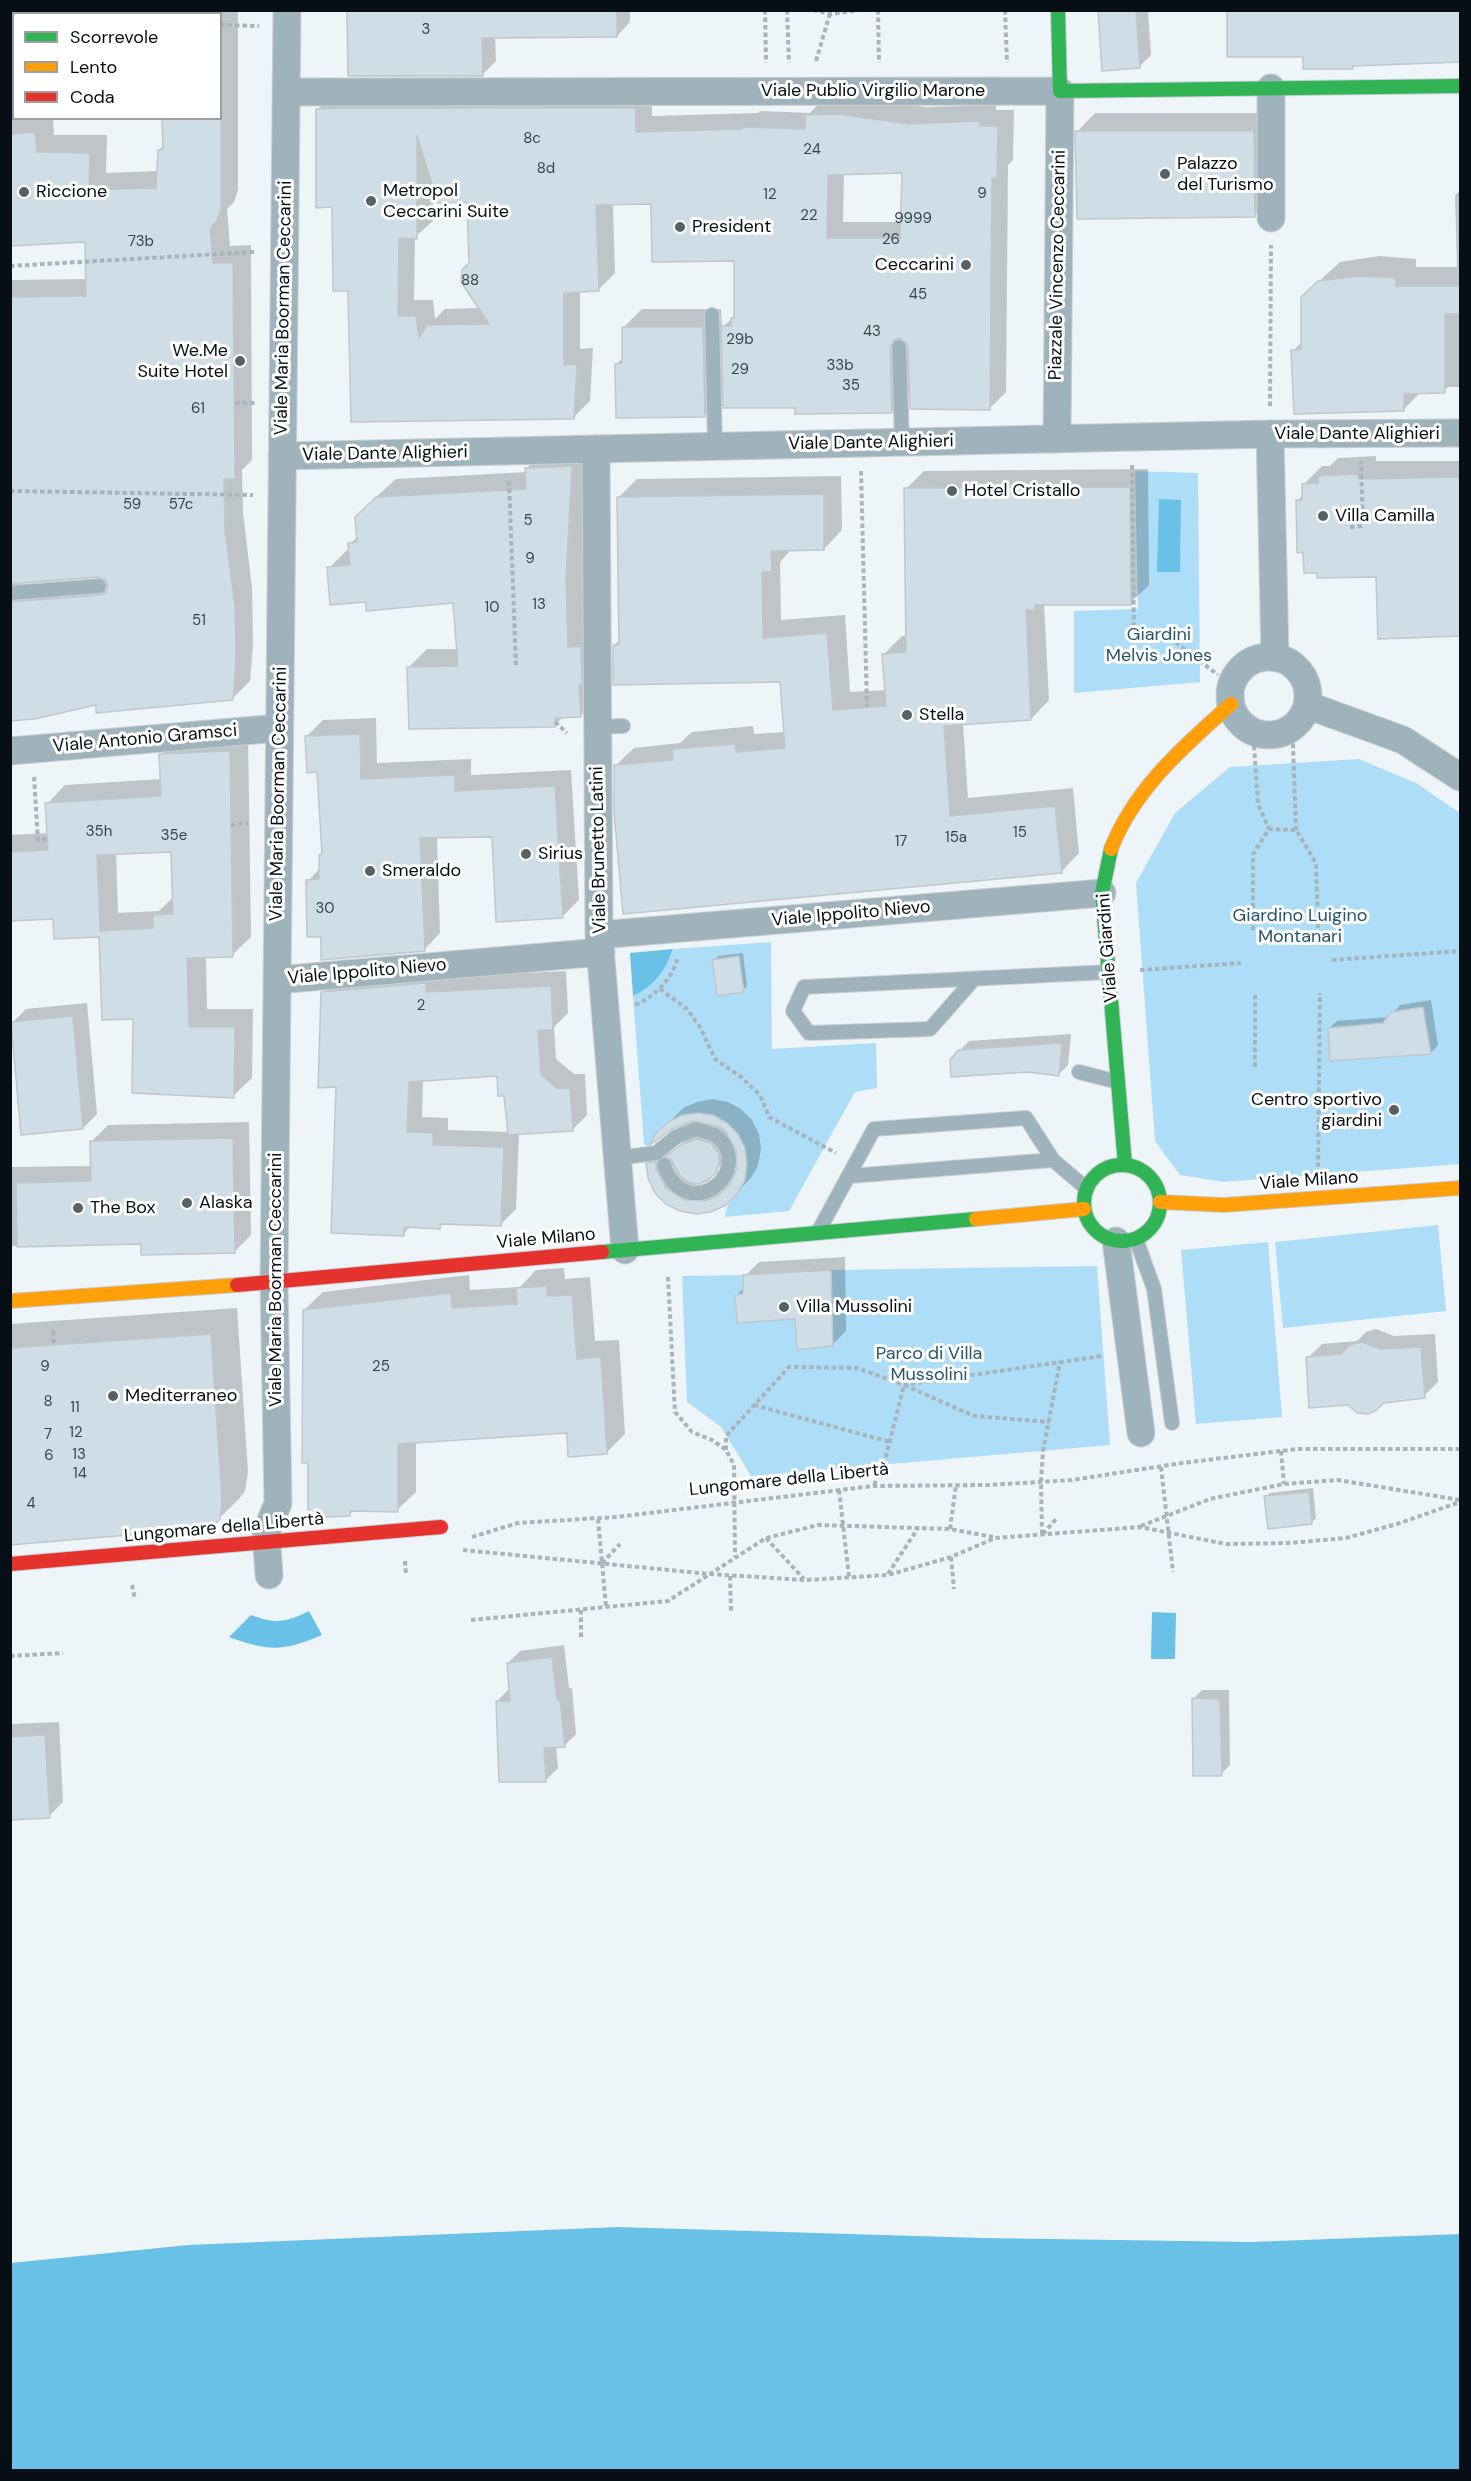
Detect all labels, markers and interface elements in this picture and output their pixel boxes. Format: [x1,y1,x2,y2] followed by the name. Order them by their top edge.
[12,12,222,120] legend
[422,21,430,39] house number: 3
[70,25,158,49] text: Scorrevole
[70,55,117,79] text: Lento
[761,80,985,102] street label: Viale Publio Virgilio Marone
[70,85,115,109] text: Coda
[523,130,541,148] house number: 8c
[803,141,821,159] house number: 24
[1045,150,1071,380] street label: Piazzale Vincenzo Ceccarini
[1177,153,1274,195] place label: Palazzo del Turismo
[537,160,555,178] house number: 8d
[1158,167,1172,181] marker: Palazzo del Turismo
[383,180,509,222] place label: Metropol Ceccarini Suite
[36,181,107,203] place label: Riccione
[271,181,297,435] street label: Viale Maria Boorman Ceccarini
[17,185,31,199] marker: Riccione
[977,185,987,203] house number: 9
[763,186,777,204] house number: 12
[364,194,378,208] marker: Metropol Ceccarini Suite
[800,207,818,225] house number: 22
[894,210,932,228] house number: 9999
[692,216,771,238] place label: President
[673,220,687,234] marker: President
[882,231,900,249] house number: 26
[128,233,154,251] house number: 73b
[875,254,954,276] place label: Ceccarini
[959,258,973,272] marker: Ceccarini
[461,272,479,290] house number: 88
[909,286,927,304] house number: 45
[863,323,881,341] house number: 43
[726,331,754,349] house number: 29b
[137,340,228,382] place label: We.Me Suite Hotel
[233,354,247,368] marker: We.Me Suite Hotel
[826,357,854,375] house number: 33b
[731,361,749,379] house number: 29
[842,377,860,395] house number: 35
[191,400,205,418] house number: 61
[1274,423,1440,445] street label: Viale Dante Alighieri
[788,431,954,455] street label: Viale Dante Alighieri
[302,442,468,466] street label: Viale Dante Alighieri
[964,480,1080,502] place label: Hotel Cristallo
[945,484,959,498] marker: Hotel Cristallo
[123,496,141,514] house number: 59
[169,496,193,514] house number: 57c
[1335,505,1435,527] place label: Villa Camilla
[1316,509,1330,523] marker: Villa Camilla
[523,512,533,530] house number: 5
[525,550,535,568] house number: 9
[532,596,546,614] house number: 13
[485,599,499,617] house number: 10
[192,612,206,630] house number: 51
[1106,624,1212,666] park label: Giardini Melvis Jones
[266,667,292,921] street label: Viale Maria Boorman Ceccarini
[919,704,964,726] place label: Stella
[900,708,914,722] marker: Stella
[52,720,238,758] street label: Viale Antonio Gramsci
[587,766,611,934] street label: Viale Brunetto Latini
[86,823,112,841] house number: 35h
[1013,824,1027,842] house number: 15
[161,827,187,845] house number: 35e
[945,829,967,847] house number: 15a
[895,833,907,851] house number: 17
[538,843,583,865] place label: Sirius
[519,847,533,861] marker: Sirius
[382,860,461,882] place label: Smeraldo
[363,864,377,878] marker: Smeraldo
[1093,893,1123,1003] street label: Viale Giardini
[771,896,931,932] street label: Viale Ippolito Nievo
[315,900,335,918] house number: 30
[1233,905,1367,948] park label: Giardino Luigino Montanari
[287,954,447,990] street label: Viale Ippolito Nievo
[417,997,425,1015] house number: 2
[1251,1089,1382,1132] place label: Centro sportivo giardini
[1387,1103,1401,1117] marker: Centro sportivo giardini
[265,1153,287,1407] street label: Viale Maria Boorman Ceccarini
[1259,1167,1359,1195] street label: Viale Milano
[199,1192,253,1214] place label: Alaska
[180,1196,194,1210] marker: Alaska
[90,1197,156,1219] place label: The Box
[71,1201,85,1215] marker: The Box
[496,1224,596,1254] street label: Viale Milano
[796,1296,912,1318] place label: Villa Mussolini
[777,1300,791,1314] marker: Villa Mussolini
[876,1343,982,1386] park label: Parco di Villa Mussolini
[40,1358,50,1376] house number: 9
[372,1358,390,1376] house number: 25
[125,1385,237,1407] place label: Mediterraneo
[106,1389,120,1403] marker: Mediterraneo
[43,1393,53,1411] house number: 8
[70,1399,80,1417] house number: 11
[69,1424,83,1442] house number: 12
[44,1426,52,1444] house number: 7
[72,1446,86,1464] house number: 13
[44,1447,54,1465] house number: 6
[688,1459,890,1501] street label: Lungomare della Libertà
[73,1465,87,1483] house number: 14
[26,1495,36,1513] house number: 4
[123,1509,325,1547] street label: Lungomare della Libertà

